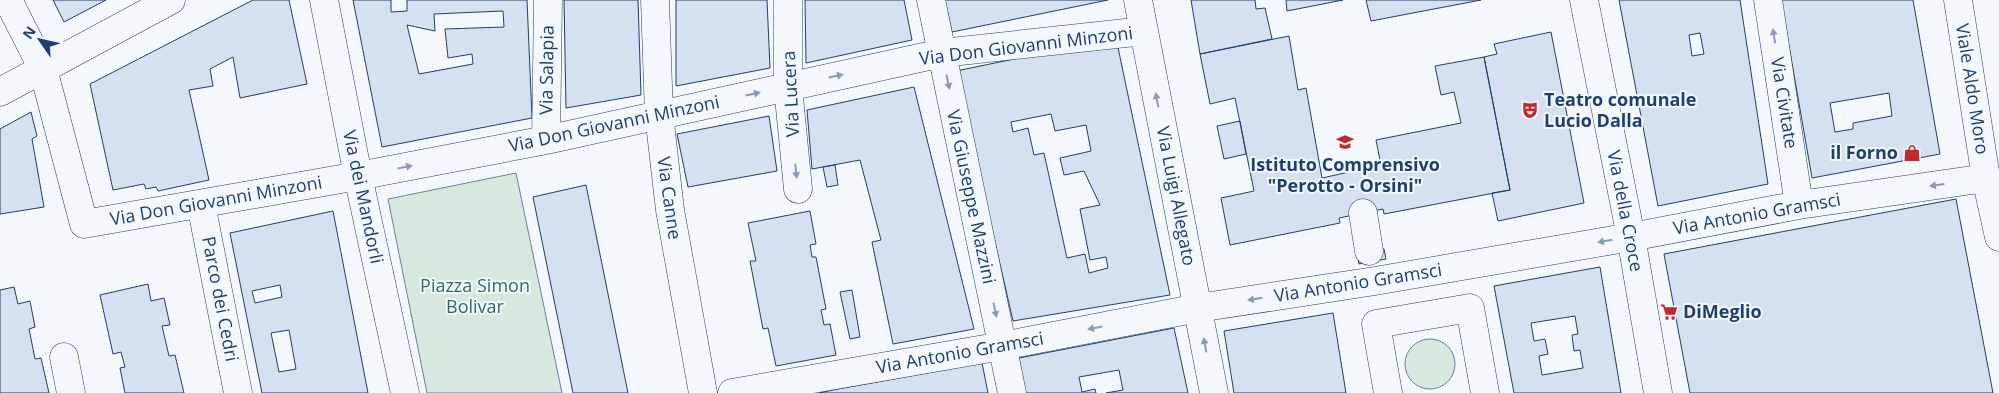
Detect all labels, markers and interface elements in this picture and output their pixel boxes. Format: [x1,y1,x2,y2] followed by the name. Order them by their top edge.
[15,15,65,65] north arrow
[918,20,1134,70] street label: Via Don Giovanni Minzoni
[18,22,40,42] text: N
[1951,22,1995,156] street label: Viale Aldo Moro
[533,25,559,115] street label: Via Salapia
[1770,28,1778,44] one-way arrow
[776,50,804,138] street label: Via Lucera
[1766,55,1804,150] street label: Via Civitate
[828,72,843,80] one-way arrow
[944,74,952,90] one-way arrow
[1544,87,1696,132] place label: Teatro comunale Lucio Dalla
[506,89,721,157] street label: Via Don Giovanni Minzoni
[745,90,760,98] one-way arrow
[1153,91,1161,107] one-way arrow
[1520,100,1540,120] theatre icon: Teatro comunale Lucio Dalla
[942,108,1002,286] street label: Via Giuseppe Mazzini
[1152,124,1202,268] street label: Via Luigi Allegato
[338,128,390,266] street label: Via dei Mandorli
[1335,132,1355,152] school or university icon: Istituto Comprensivo "Perotto - Orsini"
[1830,140,1898,164] place label: il Forno
[1902,143,1922,163] shop icon: il Forno
[1602,148,1650,274] street label: Via della Croce
[1250,152,1440,197] place label: Istituto Comprensivo "Perotto - Orsini"
[652,155,688,241] street label: Via Canne
[398,163,413,171] one-way arrow
[792,163,800,179] one-way arrow
[108,170,324,230] street label: Via Don Giovanni Minzoni
[1929,181,1945,189] one-way arrow
[1671,186,1842,240] street label: Via Antonio Gramsci
[197,234,245,363] street label: Parco dei Cedri
[1596,238,1612,246] one-way arrow
[1272,257,1443,307] street label: Via Antonio Gramsci
[420,273,530,318] park label: Piazza Simon Bolivar
[1246,296,1262,304] one-way arrow
[1683,299,1762,323] place label: DiMeglio
[991,302,999,317] one-way arrow
[1659,302,1679,322] supermarket icon: DiMeglio
[874,325,1045,379] street label: Via Antonio Gramsci
[1086,325,1102,333] one-way arrow
[1200,337,1208,353] one-way arrow

